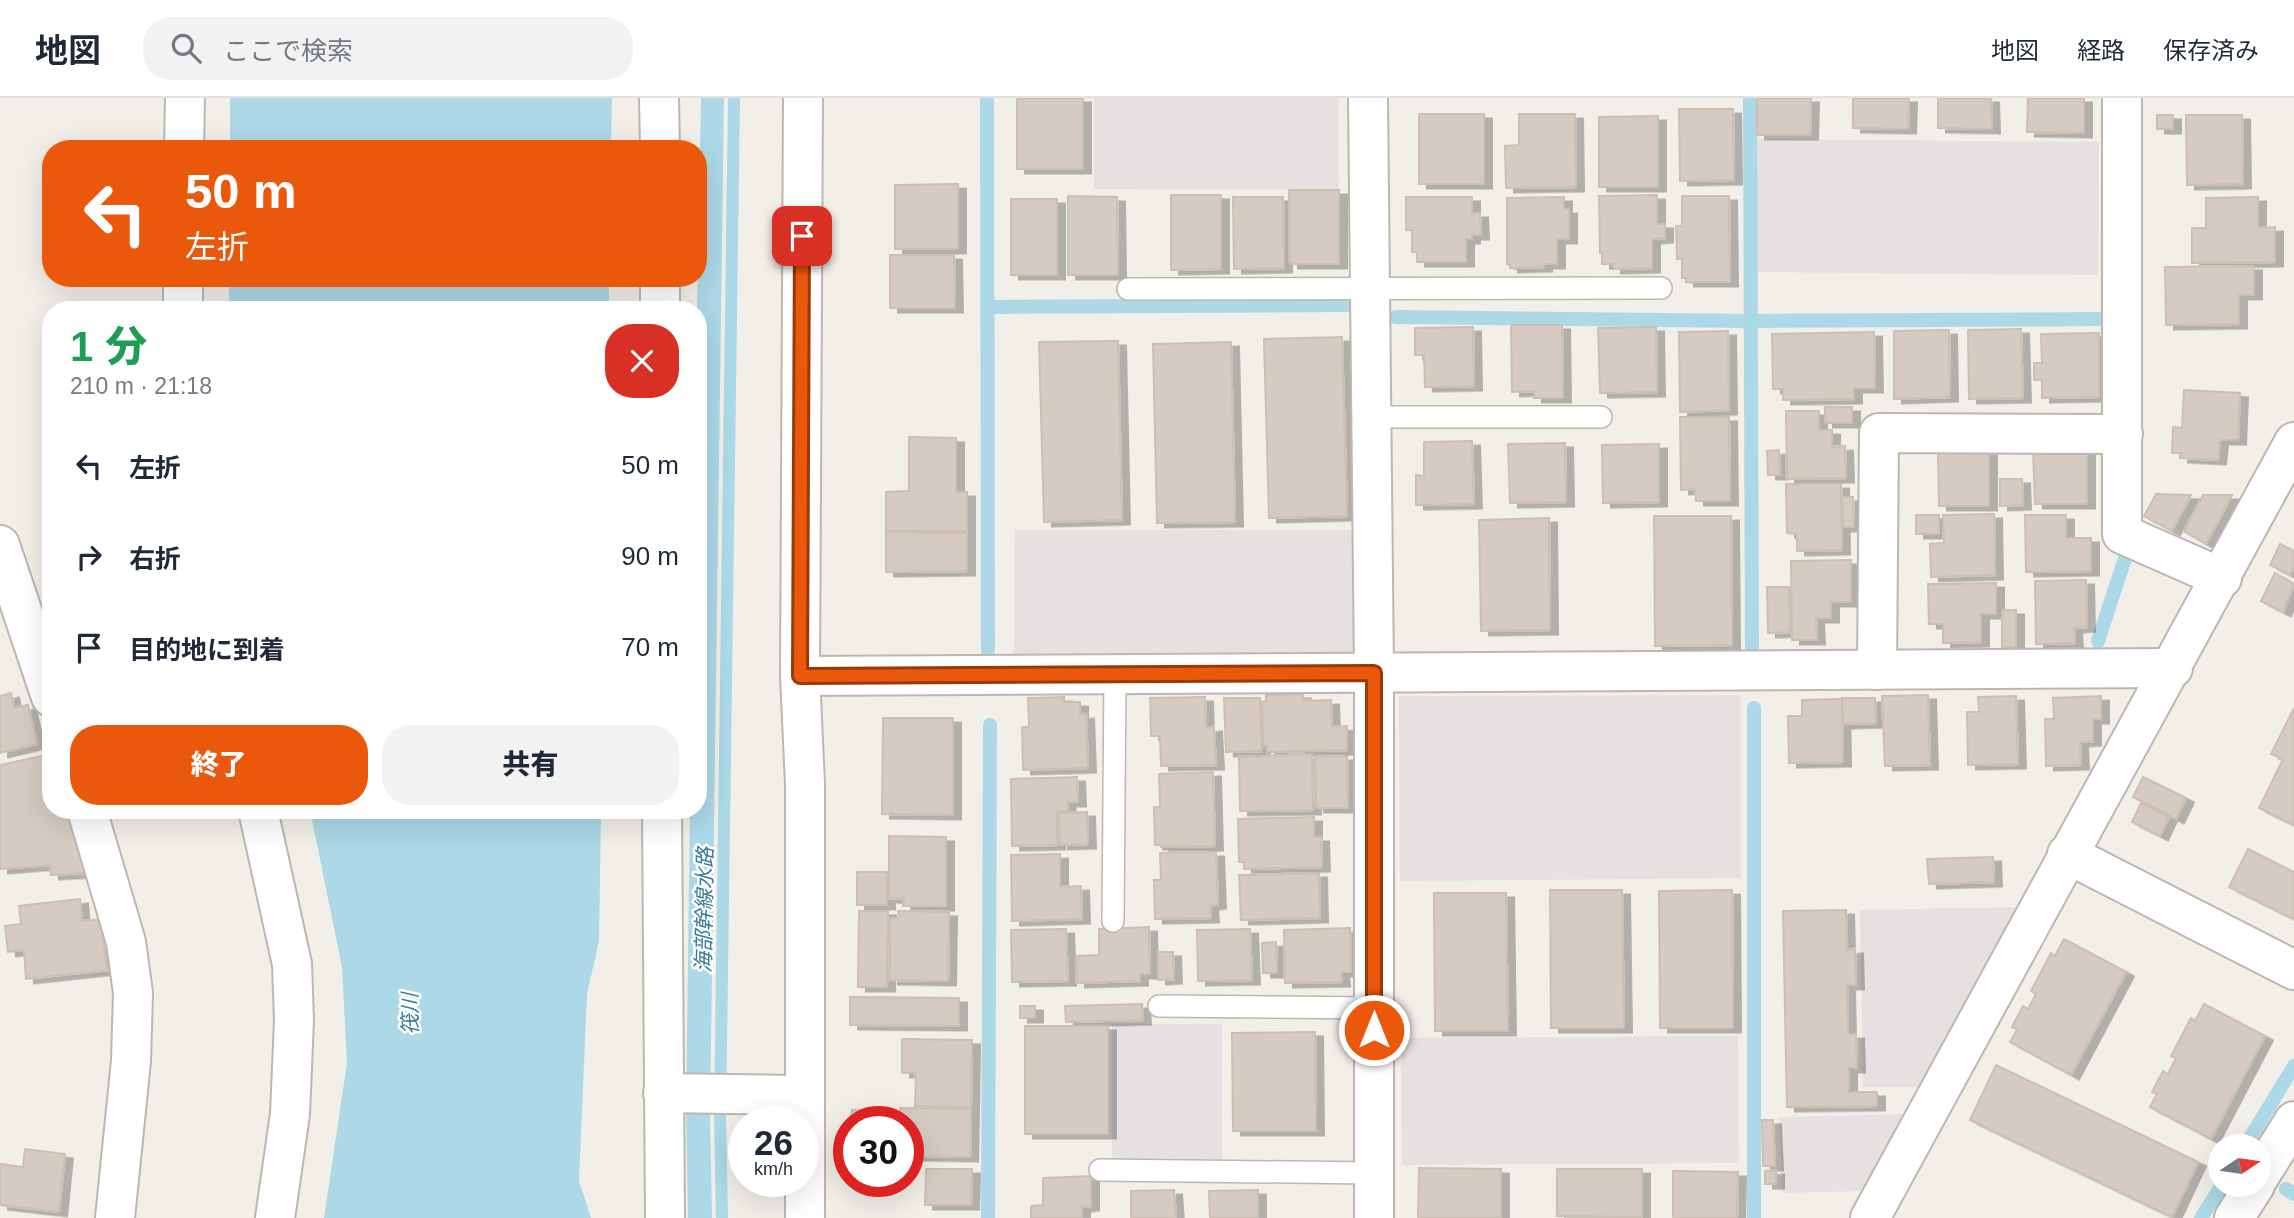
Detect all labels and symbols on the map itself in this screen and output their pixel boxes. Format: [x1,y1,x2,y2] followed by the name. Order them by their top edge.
[772,206,832,266] pin
[691,845,717,973] water label: 海部幹線水路
[398,991,422,1035] water label: 筏川
[1337,993,1411,1067] position arrow
[833,1106,924,1197] speed limit sign: 30
[2208,1134,2272,1197] north arrow

